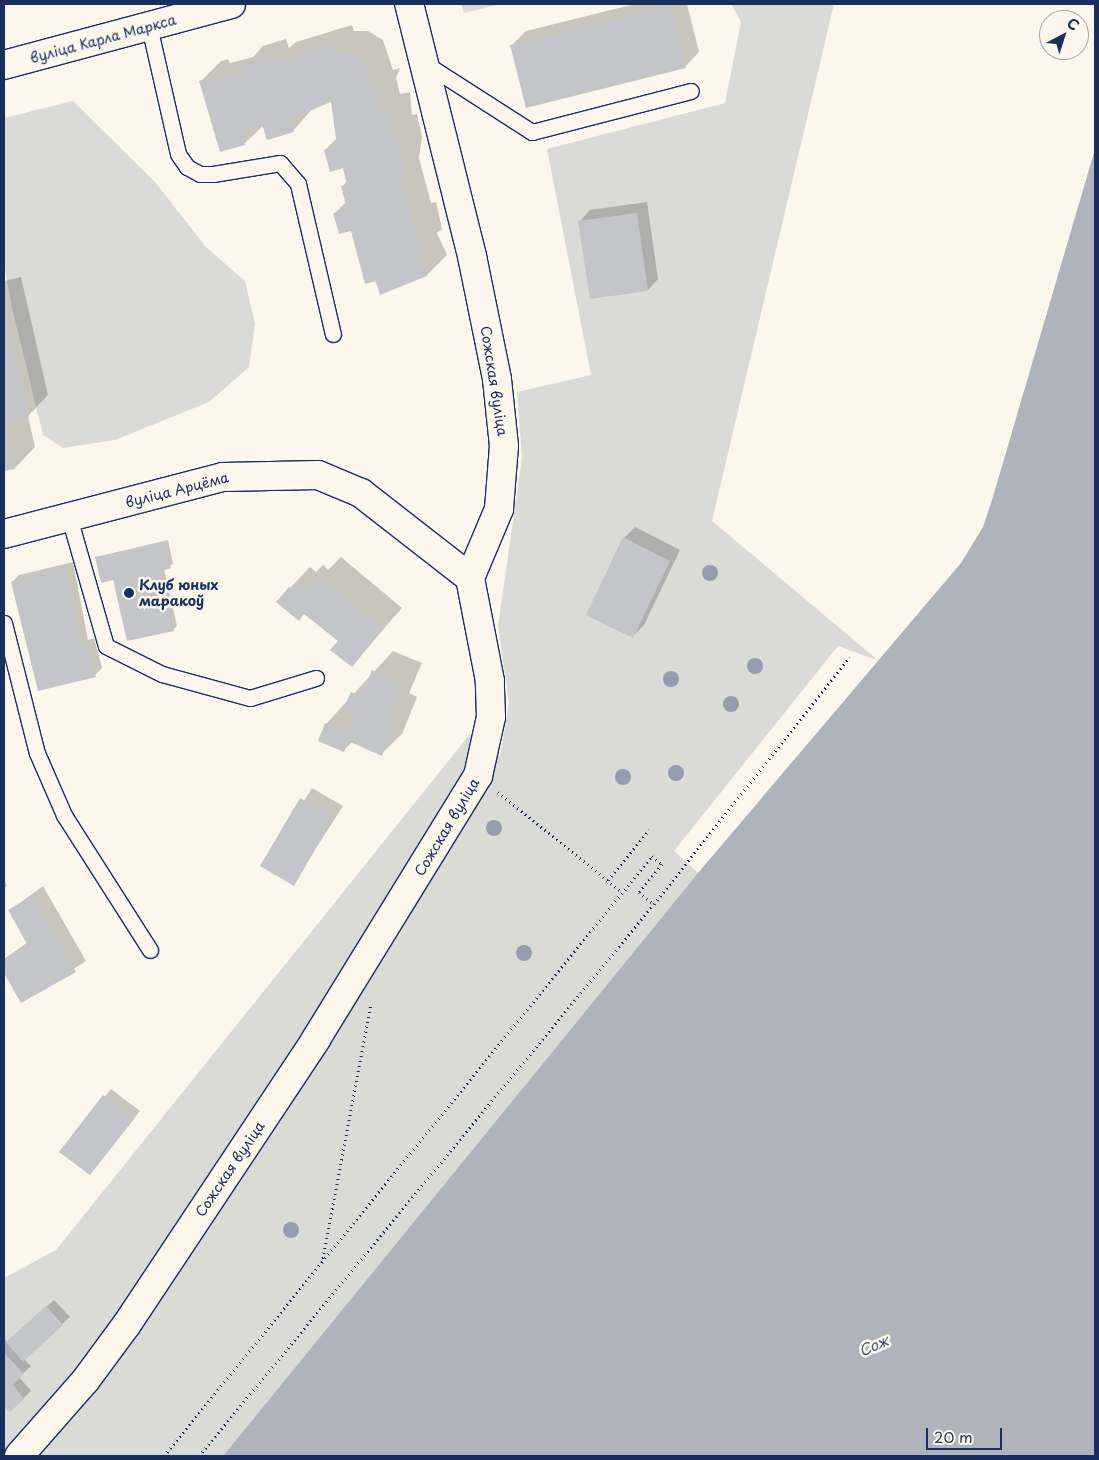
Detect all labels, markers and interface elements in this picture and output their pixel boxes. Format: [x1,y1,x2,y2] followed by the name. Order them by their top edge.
[1039,10,1089,60] north arrow
[28,11,178,67] street label: вуліца Карла Маркса
[1063,12,1084,35] text: С
[477,325,511,437] street label: Сожская вуліца
[123,469,231,511] street label: вуліца Арцёма
[139,577,219,610] place label: Клуб юных маракоў
[123,587,135,599] marker: Клуб юных маракоў
[411,775,483,879] street label: Сожская вуліца
[192,1118,268,1220] street label: Сожская вуліца
[856,1331,890,1359] water label: Сож
[929,1418,1005,1450] scale bar
[934,1425,973,1448] text: 20 m

